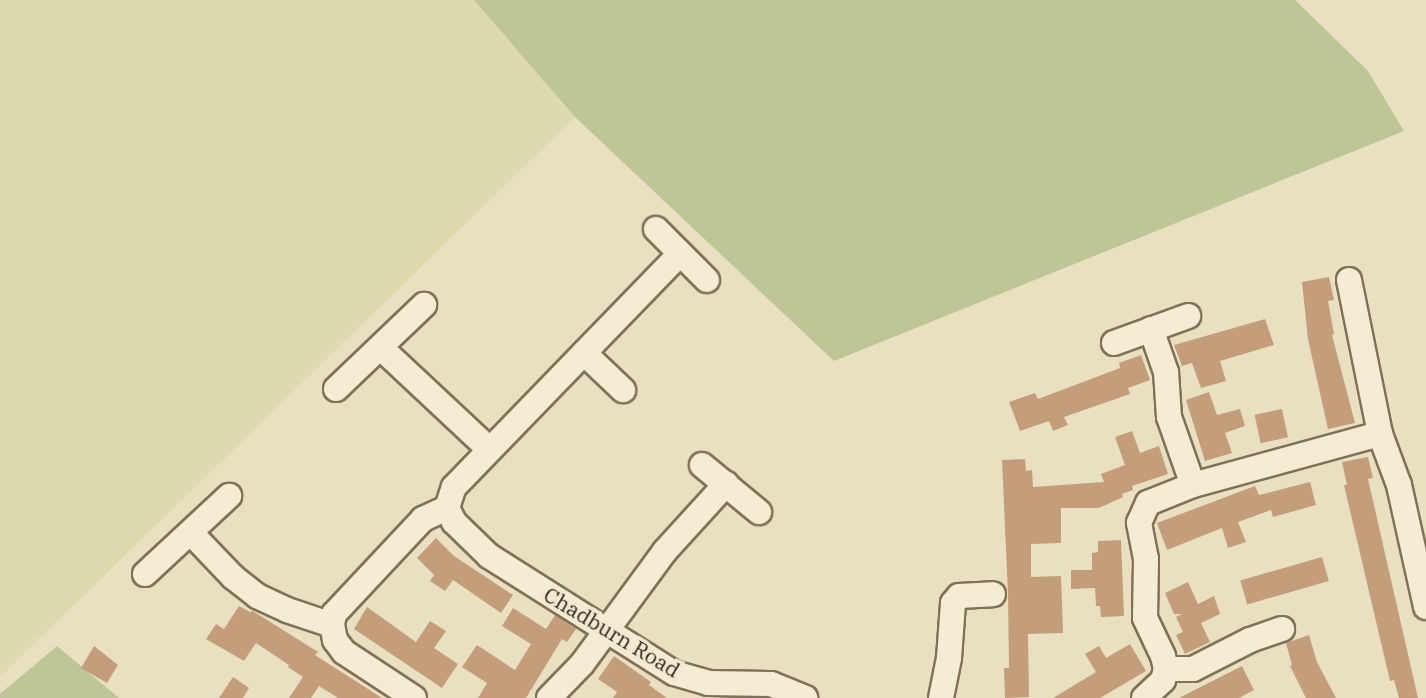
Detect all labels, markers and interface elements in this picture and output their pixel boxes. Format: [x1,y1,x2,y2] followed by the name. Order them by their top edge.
[539,581,685,683] street label: Chadburn Road

